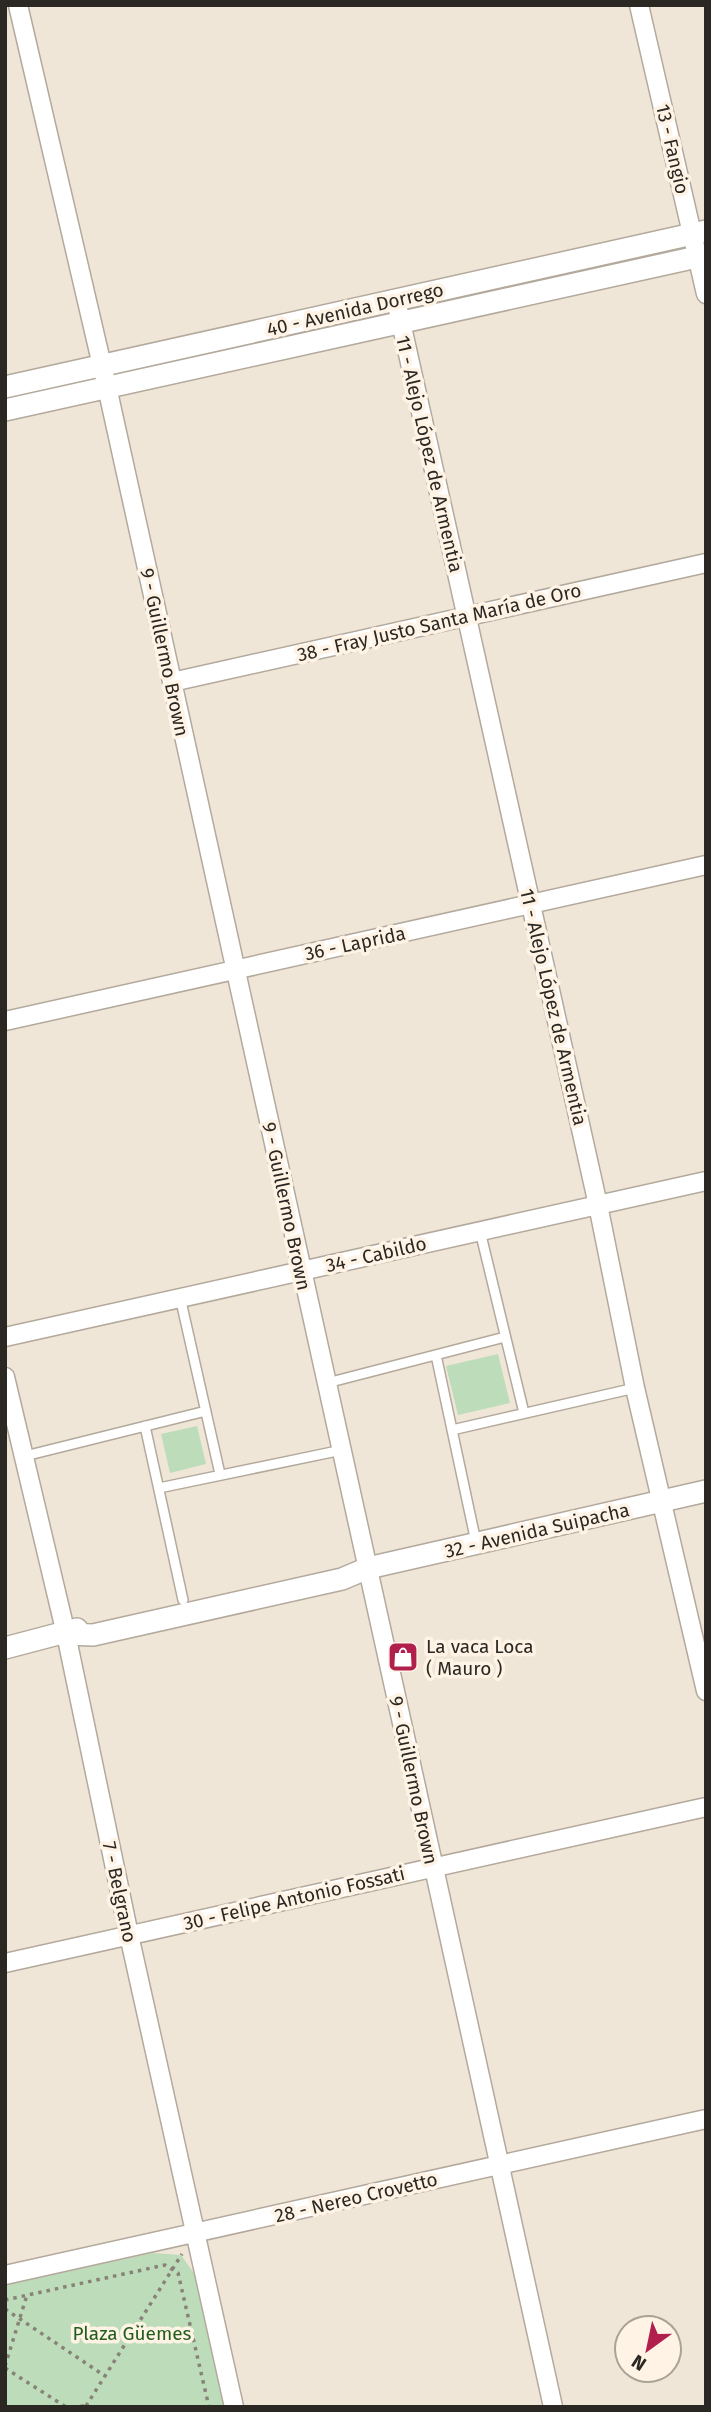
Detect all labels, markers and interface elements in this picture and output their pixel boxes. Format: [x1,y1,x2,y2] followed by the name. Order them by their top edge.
[651,102,694,196] street label: 13 - Fangio
[265,278,446,341] street label: 40 - Avenida Dorrego
[391,333,468,575] street label: 11 - Alejo López de Armentia
[135,566,194,738] street label: 9 - Guillermo Brown
[295,579,583,666] street label: 38 - Fray Justo Santa María de Oro
[515,886,592,1128] street label: 11 - Alejo López de Armentia
[303,922,408,965] street label: 36 - Laprida
[257,1120,316,1292] street label: 9 - Guillermo Brown
[324,1232,429,1277] street label: 34 - Cabildo
[442,1498,632,1563] street label: 32 - Avenida Suipacha
[426,1635,534,1680] place label: La vaca Loca ( Mauro )
[386,1640,420,1674] shop icon: La vaca Loca ( Mauro )
[384,1694,443,1866] street label: 9 - Guillermo Brown
[98,1839,141,1945] street label: 7 - Belgrano
[181,1862,407,1935] street label: 30 - Felipe Antonio Fossati
[272,2168,440,2227] street label: 28 - Nereo Crovetto
[613,2314,683,2384] north arrow
[73,2322,192,2345] park label: Plaza Güemes
[627,2350,651,2376] text: N

